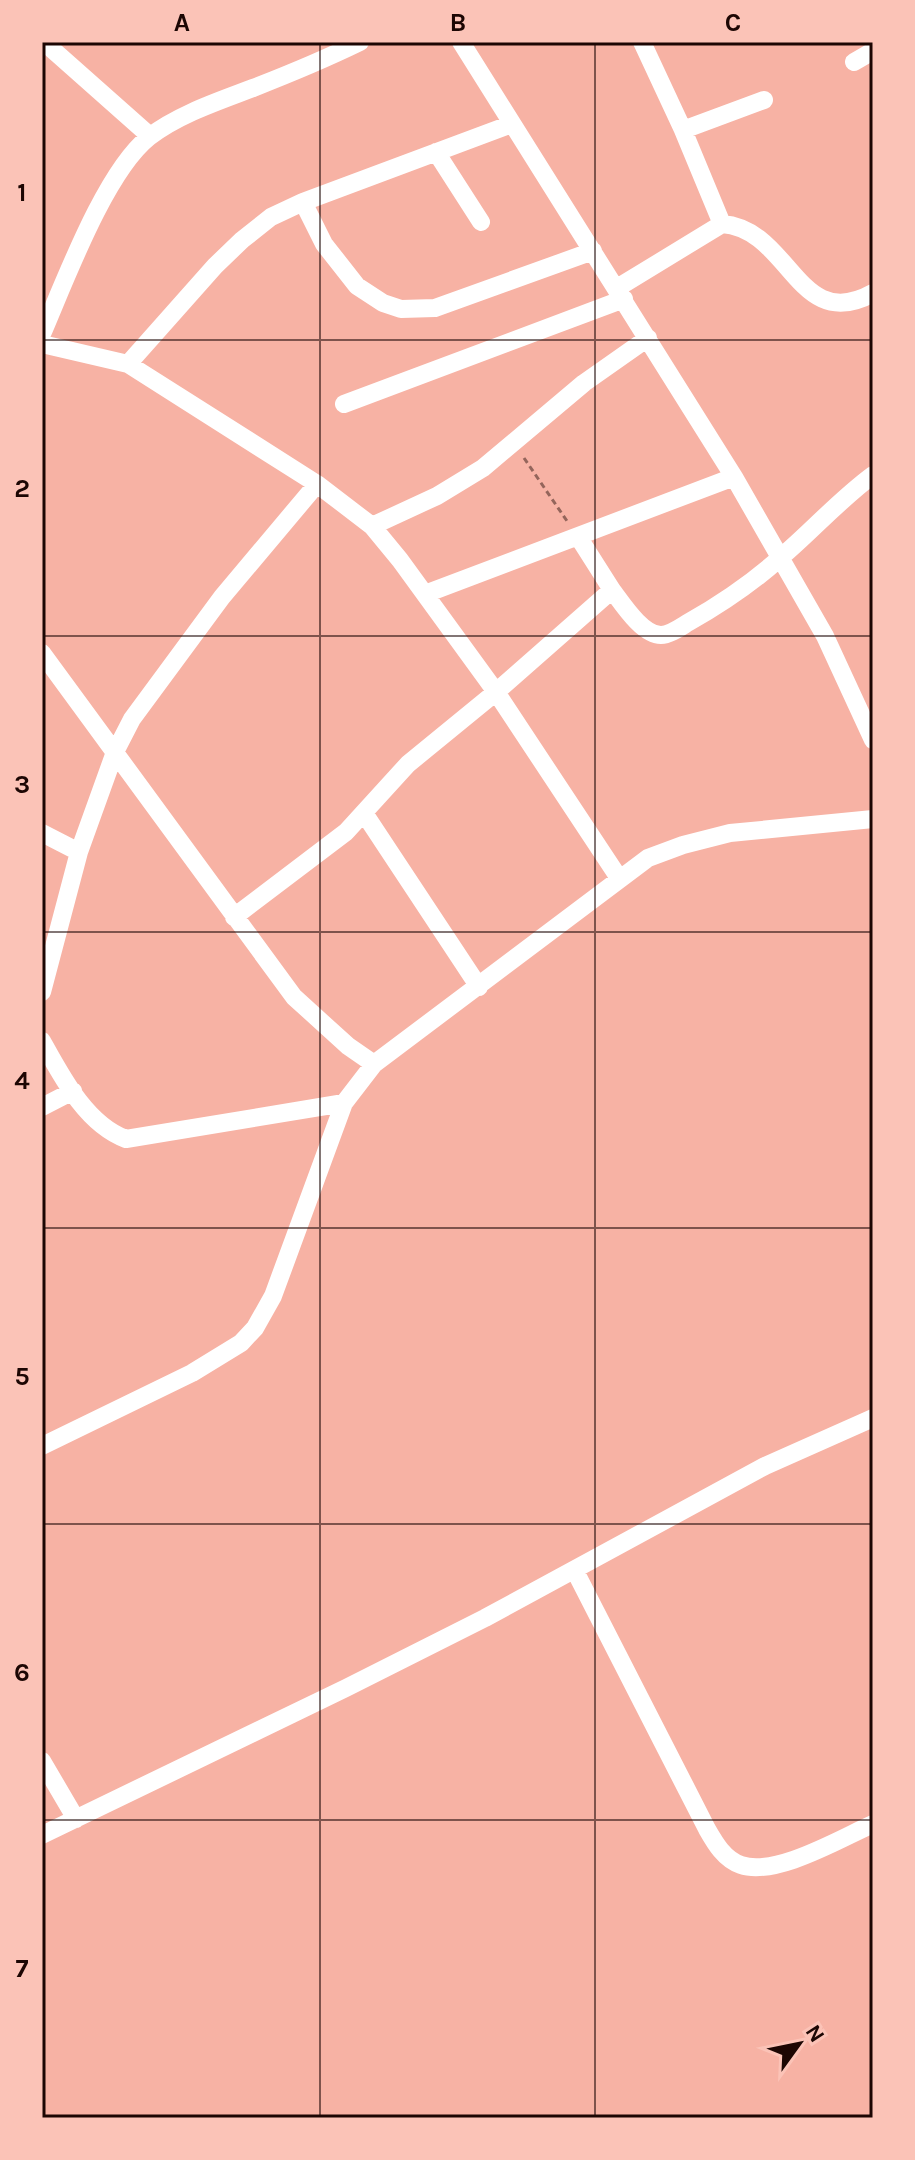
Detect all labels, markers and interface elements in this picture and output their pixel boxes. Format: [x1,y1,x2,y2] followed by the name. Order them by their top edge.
[174,7,190,38] text: A
[450,7,466,38] text: B
[725,7,741,38] text: C
[17,177,27,208] text: 1
[14,473,30,504] text: 2
[14,769,30,800] text: 3
[14,1065,30,1096] text: 4
[14,1361,30,1392] text: 5
[14,1657,30,1688] text: 6
[16,1953,29,1984] text: 7
[759,2004,839,2084] north arrow
[800,2020,830,2047] text: N

